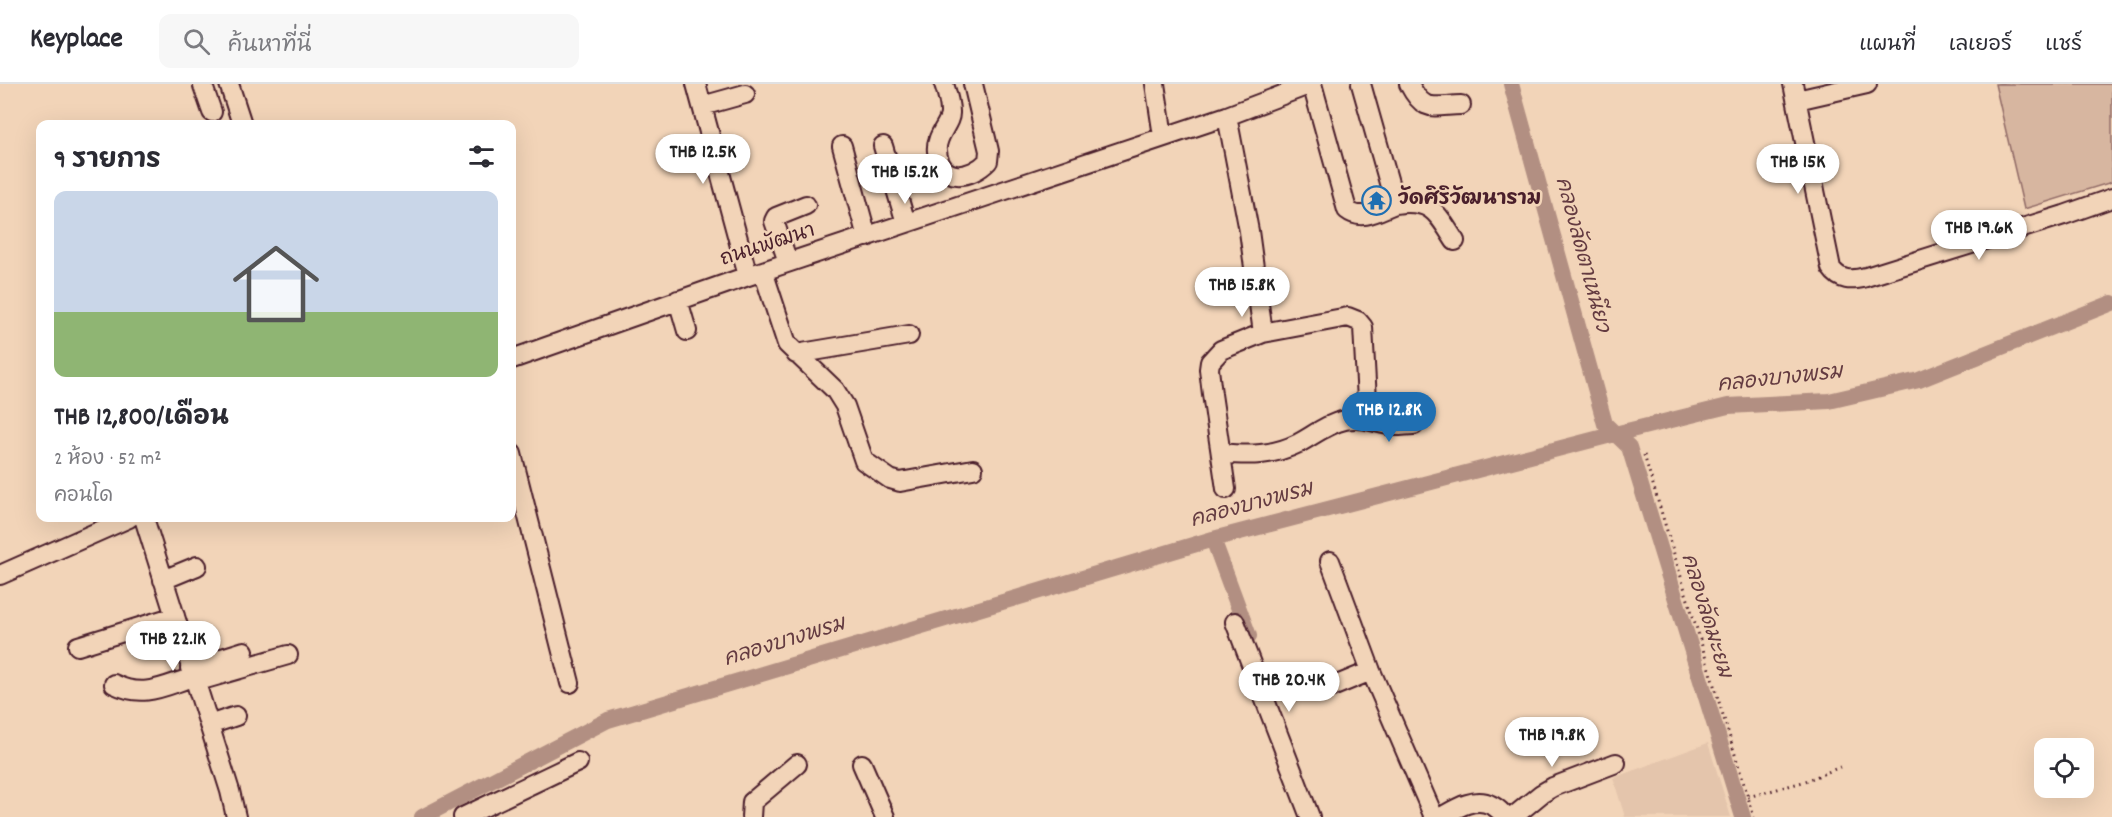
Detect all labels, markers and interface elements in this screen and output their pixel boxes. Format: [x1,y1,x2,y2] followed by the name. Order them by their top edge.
[159,14,579,68] search box
[30,21,123,61] text: Keyplace
[180,25,213,58] icon: search
[228,31,312,62] text: ค้นหาที่นี่
[1859,31,1916,61] text: แผนที่
[1949,31,2012,61] text: เลเยอร์
[2045,31,2082,61] text: แชร์
[634,134,772,185] pin: THB 12.5K
[669,139,737,167] text: THB 12.5K
[465,140,498,173] icon: filters
[54,143,161,180] text: 9 รายการ
[1743,144,1853,195] pin: THB 15K
[1770,149,1826,177] text: THB 15K
[836,154,974,205] pin: THB 15.2K
[871,159,939,187] text: THB 15.2K
[1546,174,1617,337] water label: คลองลัดตาเหนียว
[1361,184,1393,216] temple icon: วัดศิริวัฒนาราม
[1398,185,1541,214] place label: วัดศิริวัฒนาราม
[1910,210,2048,261] pin: THB 19.6K
[1945,215,2013,243] text: THB 19.6K
[717,217,819,275] street label: ถนนพัฒนา
[222,230,330,338] icon: home
[1173,267,1311,318] pin: THB 15.8K
[1209,272,1275,300] text: THB 15.8K
[1716,358,1846,401] water label: คลองบางพรม
[1320,392,1458,443] pin: THB 12.8K
[1356,397,1422,425] text: THB 12.8K
[54,400,229,437] text: THB 12,800/เดือน
[54,446,162,474] text: 2 ห้อง · 52 m²
[1187,475,1319,537] water label: คลองบางพรม
[54,483,113,511] text: คอนโด
[1672,550,1739,684] water label: คลองลัดมะยม
[721,610,852,676] water label: คลองบางพรม
[104,621,242,672] pin: THB 22.1K
[140,626,206,654] text: THB 22.1K
[1220,662,1358,713] pin: THB 20.4K
[1253,667,1325,695] text: THB 20.4K
[1483,717,1621,768] pin: THB 19.8K
[1519,722,1585,750] text: THB 19.8K
[2034,738,2094,798] map controls
[2034,738,2094,798] button: locate

